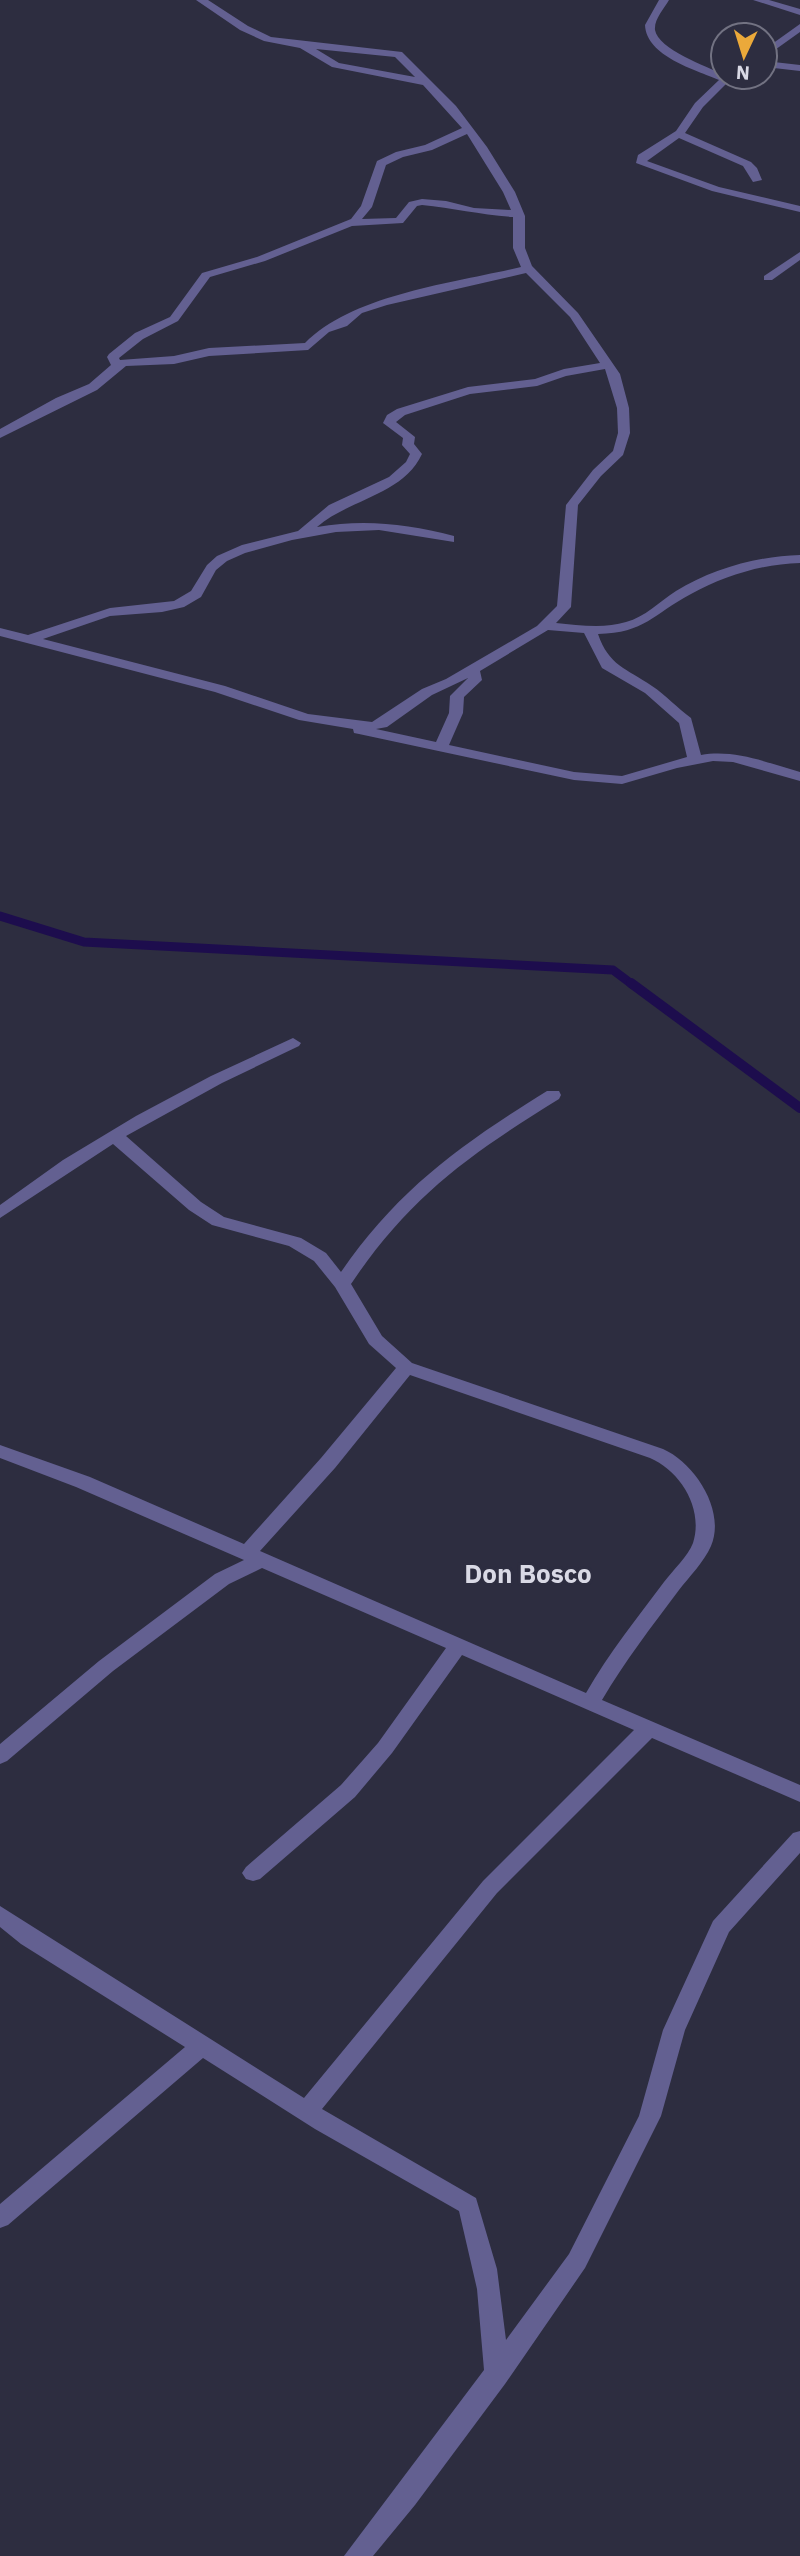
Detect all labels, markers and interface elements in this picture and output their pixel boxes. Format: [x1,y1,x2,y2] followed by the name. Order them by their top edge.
[709,21,779,91] north arrow
[735,61,751,85] text: N
[464,1556,592,1590] district label: Don Bosco

